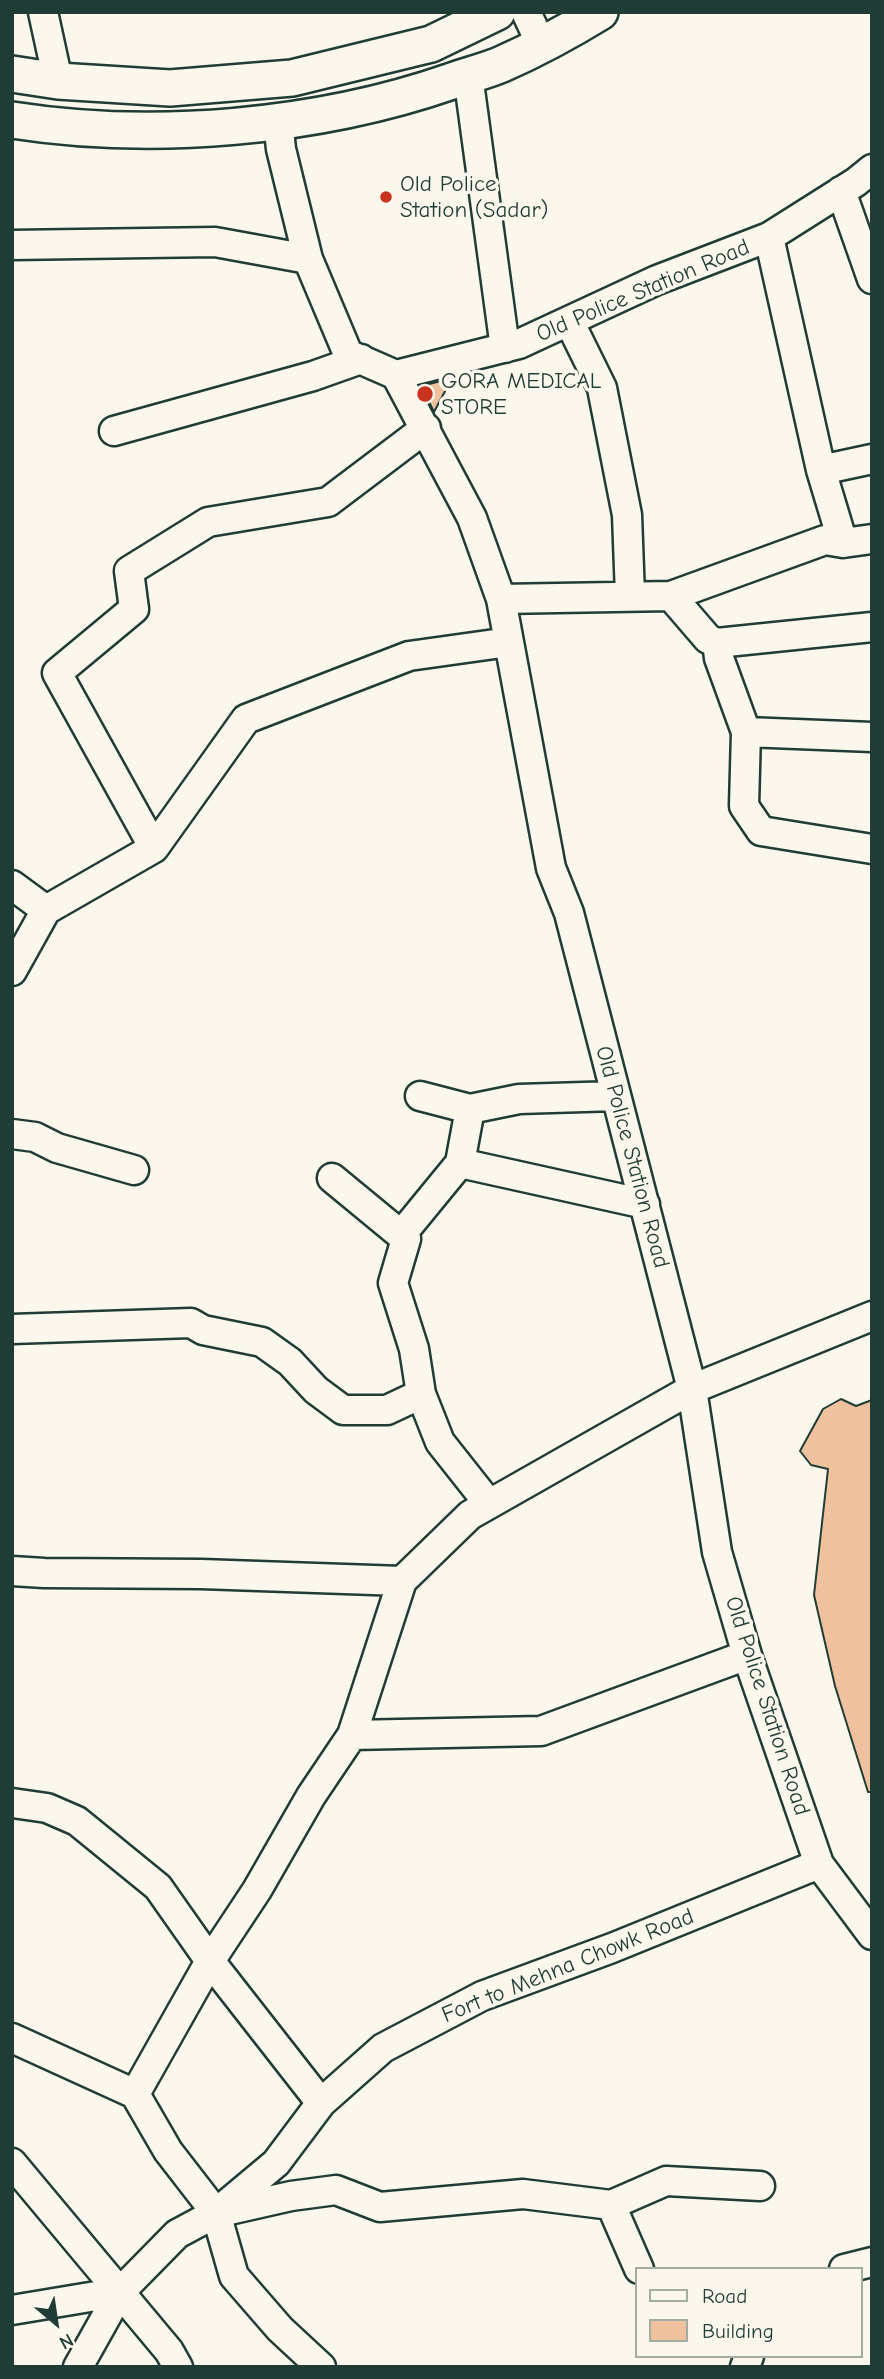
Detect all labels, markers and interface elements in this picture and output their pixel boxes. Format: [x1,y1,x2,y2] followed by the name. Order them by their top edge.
[400,170,549,224] place label: Old Police Station (Sadar)
[378,189,394,205] marker: Old Police Station (Sadar)
[532,234,754,348] street label: Old Police Station Road
[441,367,601,421] place label: GORA MEDICAL STORE
[415,384,435,404] marker: GORA MEDICAL STORE
[589,1043,675,1271] street label: Old Police Station Road
[719,1593,815,1819] street label: Old Police Station Road
[438,1903,698,2029] street label: Fort to Mehna Chowk Road
[636,2267,863,2358] legend
[702,2284,747,2308] text: Road
[21,2288,91,2358] north arrow
[702,2319,774,2343] text: Building
[55,2329,77,2354] text: N

